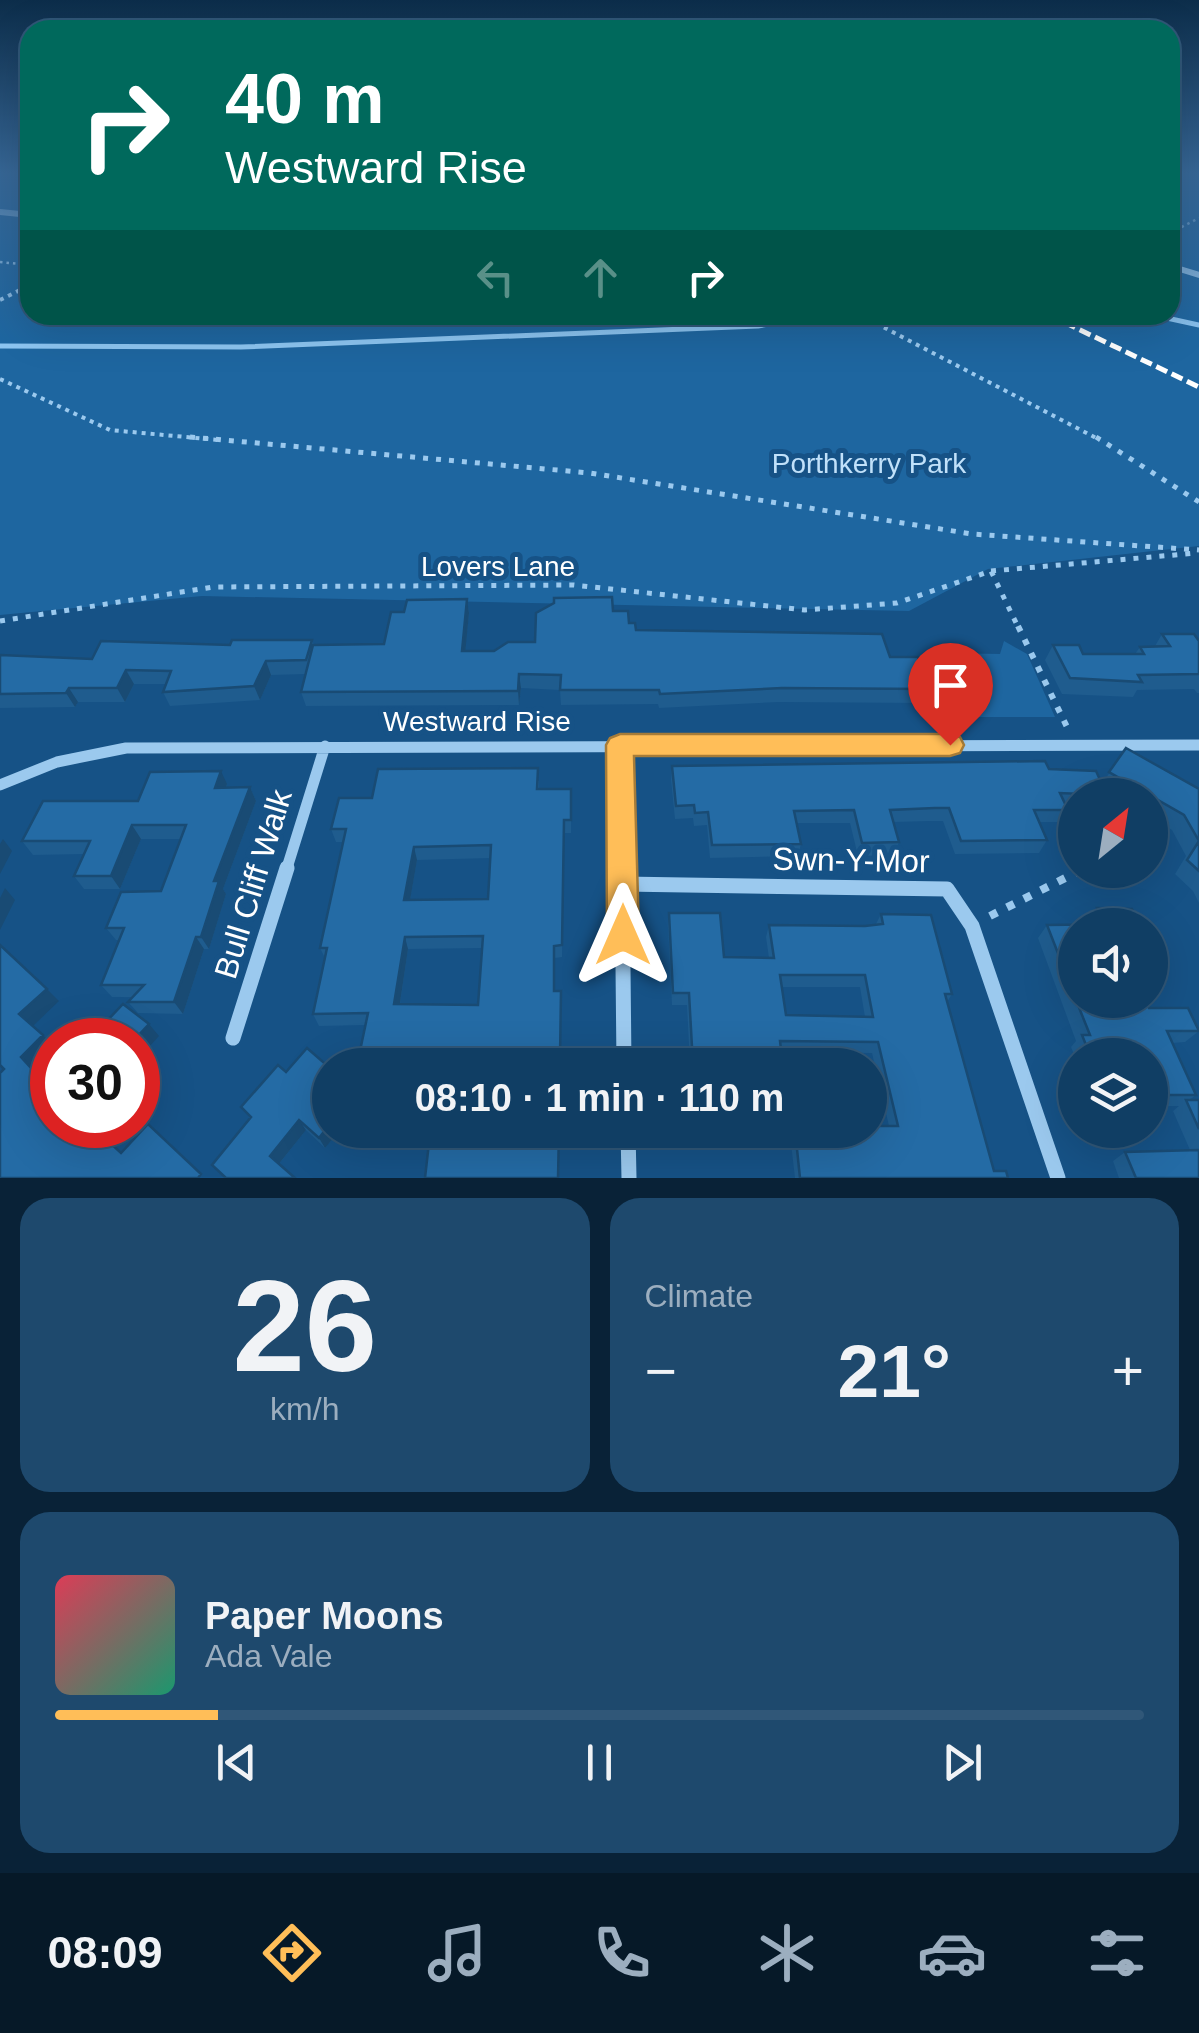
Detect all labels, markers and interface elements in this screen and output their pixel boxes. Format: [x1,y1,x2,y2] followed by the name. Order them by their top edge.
[60,60,190,190] icon: right
[225,60,385,138] text: 40 m
[225,142,527,193] text: Westward Rise
[468,250,523,305] icon: left
[573,250,628,305] icon: ahead
[678,250,733,305] icon: right
[772,448,967,479] park label: Porthkerry Park
[421,551,575,582] street label: Lovers Lane
[908,643,993,746] pin
[923,658,978,713] icon: arrive
[383,706,571,737] street label: Westward Rise
[1058,778,1168,888] north arrow
[1058,778,1168,1148] map controls
[207,784,299,983] street label: Bull Cliff Walk
[772,841,930,879] street label: Swn-Y-Mor
[571,883,675,987] position arrow
[1058,908,1168,1018] button: sound
[30,1018,160,1148] speed limit sign: 30
[1058,1038,1168,1148] button: layers
[415,1077,784,1119] text: 08:10 · 1 min · 110 m
[232,1253,377,1399] text: 26
[645,1278,753,1314] text: Climate
[838,1329,951,1413] text: 21°
[645,1340,677,1402] text: −
[1112,1340,1144,1402] text: +
[270,1391,339,1427] text: km/h
[205,1595,444,1637] text: Paper Moons
[205,1638,333,1674] text: Ada Vale
[209,1735,264,1790] icon: previous
[572,1735,627,1790] icon: pause
[935,1735,990,1790] icon: next
[257,1918,327,1988] icon: directions
[422,1918,492,1988] icon: music
[587,1918,657,1988] icon: phone
[752,1918,822,1988] icon: climate
[917,1918,987,1988] icon: car
[1082,1918,1152,1988] icon: filters
[47,1927,163,1978] text: 08:09

